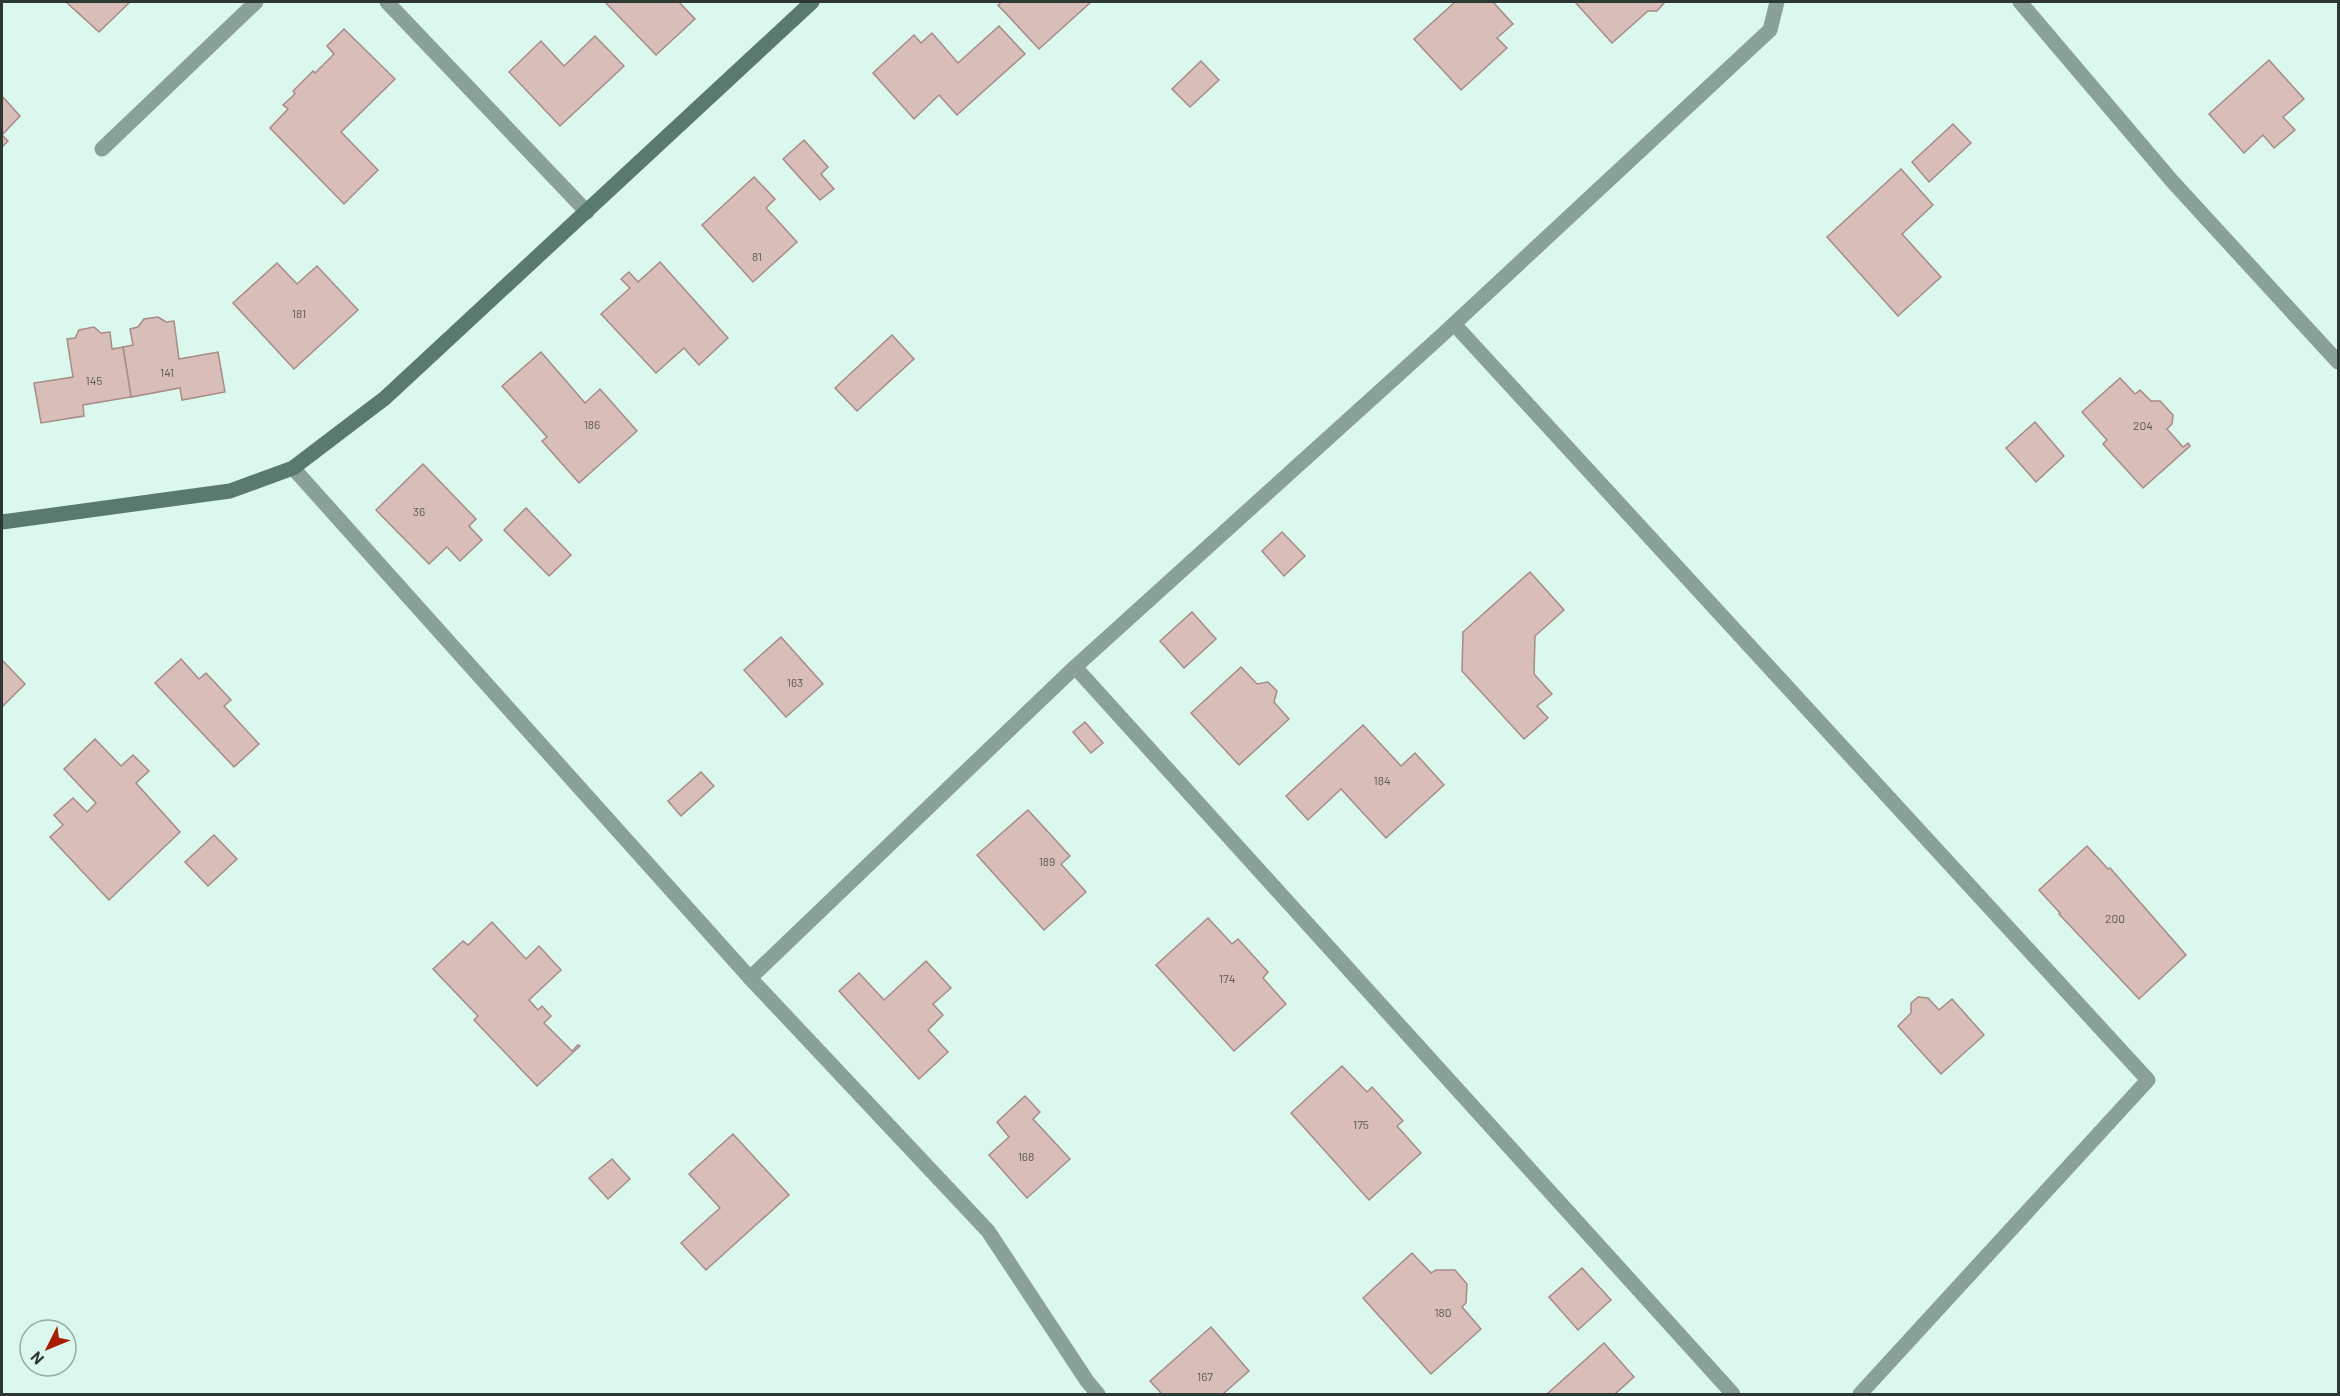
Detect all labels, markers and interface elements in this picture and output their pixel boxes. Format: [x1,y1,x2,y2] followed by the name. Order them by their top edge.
[752,249,762,263] house number: 81
[292,306,306,320] house number: 181
[160,365,174,379] house number: 141
[86,373,102,387] house number: 145
[584,417,600,431] house number: 186
[2133,418,2153,432] house number: 204
[413,504,425,518] house number: 36
[787,675,803,689] house number: 163
[1373,773,1391,787] house number: 184
[1039,854,1055,868] house number: 189
[2105,911,2125,925] house number: 200
[1219,971,1235,985] house number: 174
[1353,1117,1369,1131] house number: 175
[1018,1149,1034,1163] house number: 168
[1434,1305,1452,1319] house number: 180
[18,1318,78,1378] north arrow
[26,1348,47,1369] text: N
[1197,1369,1213,1383] house number: 167

